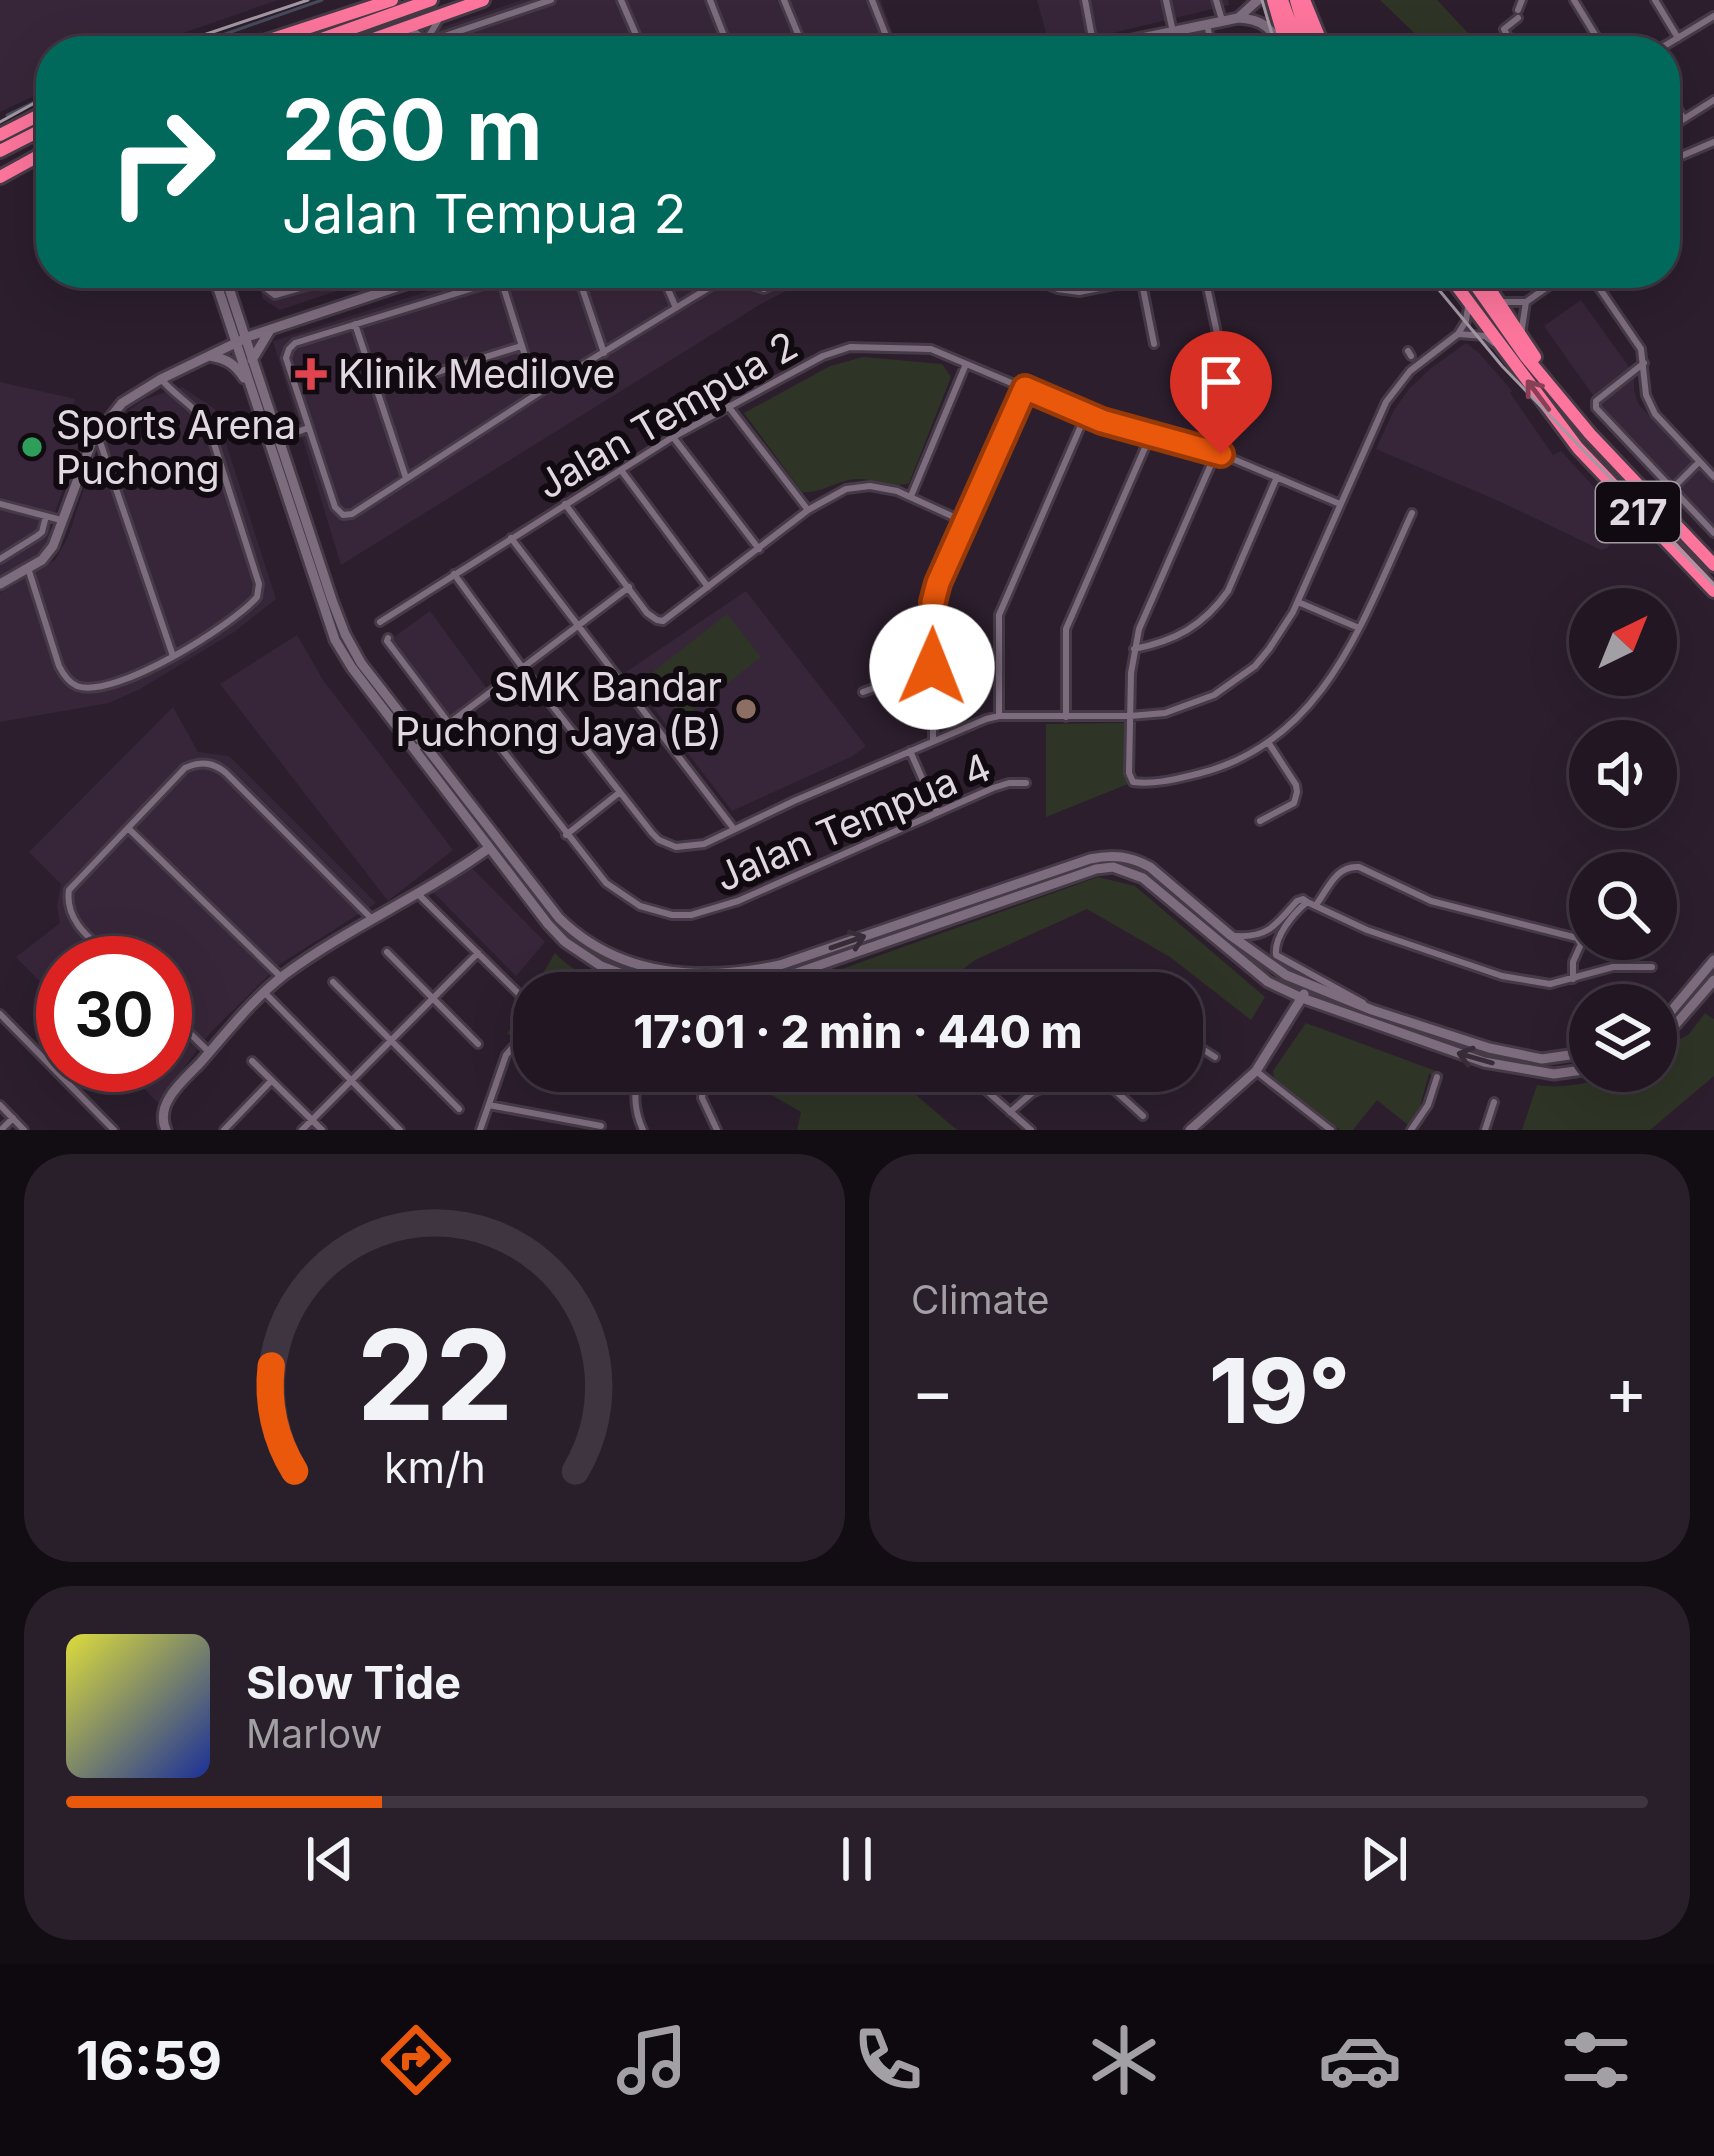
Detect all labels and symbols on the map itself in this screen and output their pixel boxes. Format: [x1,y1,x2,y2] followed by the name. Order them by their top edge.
[528,321,805,508] street label: Jalan Tempua 2
[1170,331,1272,454] pin
[338,350,615,397] place label: Klinik Medilove
[295,358,327,390] marker: Klinik Medilove
[1525,379,1551,412] one-way arrow
[56,401,296,493] place label: Sports Arena Puchong
[19,434,45,460] marker: Sports Arena Puchong
[1596,482,1680,542] road number: 217
[1569,588,1677,696] north arrow
[869,604,995,730] position arrow
[395,663,722,755] place label: SMK Bandar Puchong Jaya (B)
[733,696,759,722] marker: SMK Bandar Puchong Jaya (B)
[709,743,997,901] street label: Jalan Tempua 4
[829,930,866,951] one-way arrow
[36,936,192,1092] speed limit sign: 30
[1457,1046,1495,1068] one-way arrow

